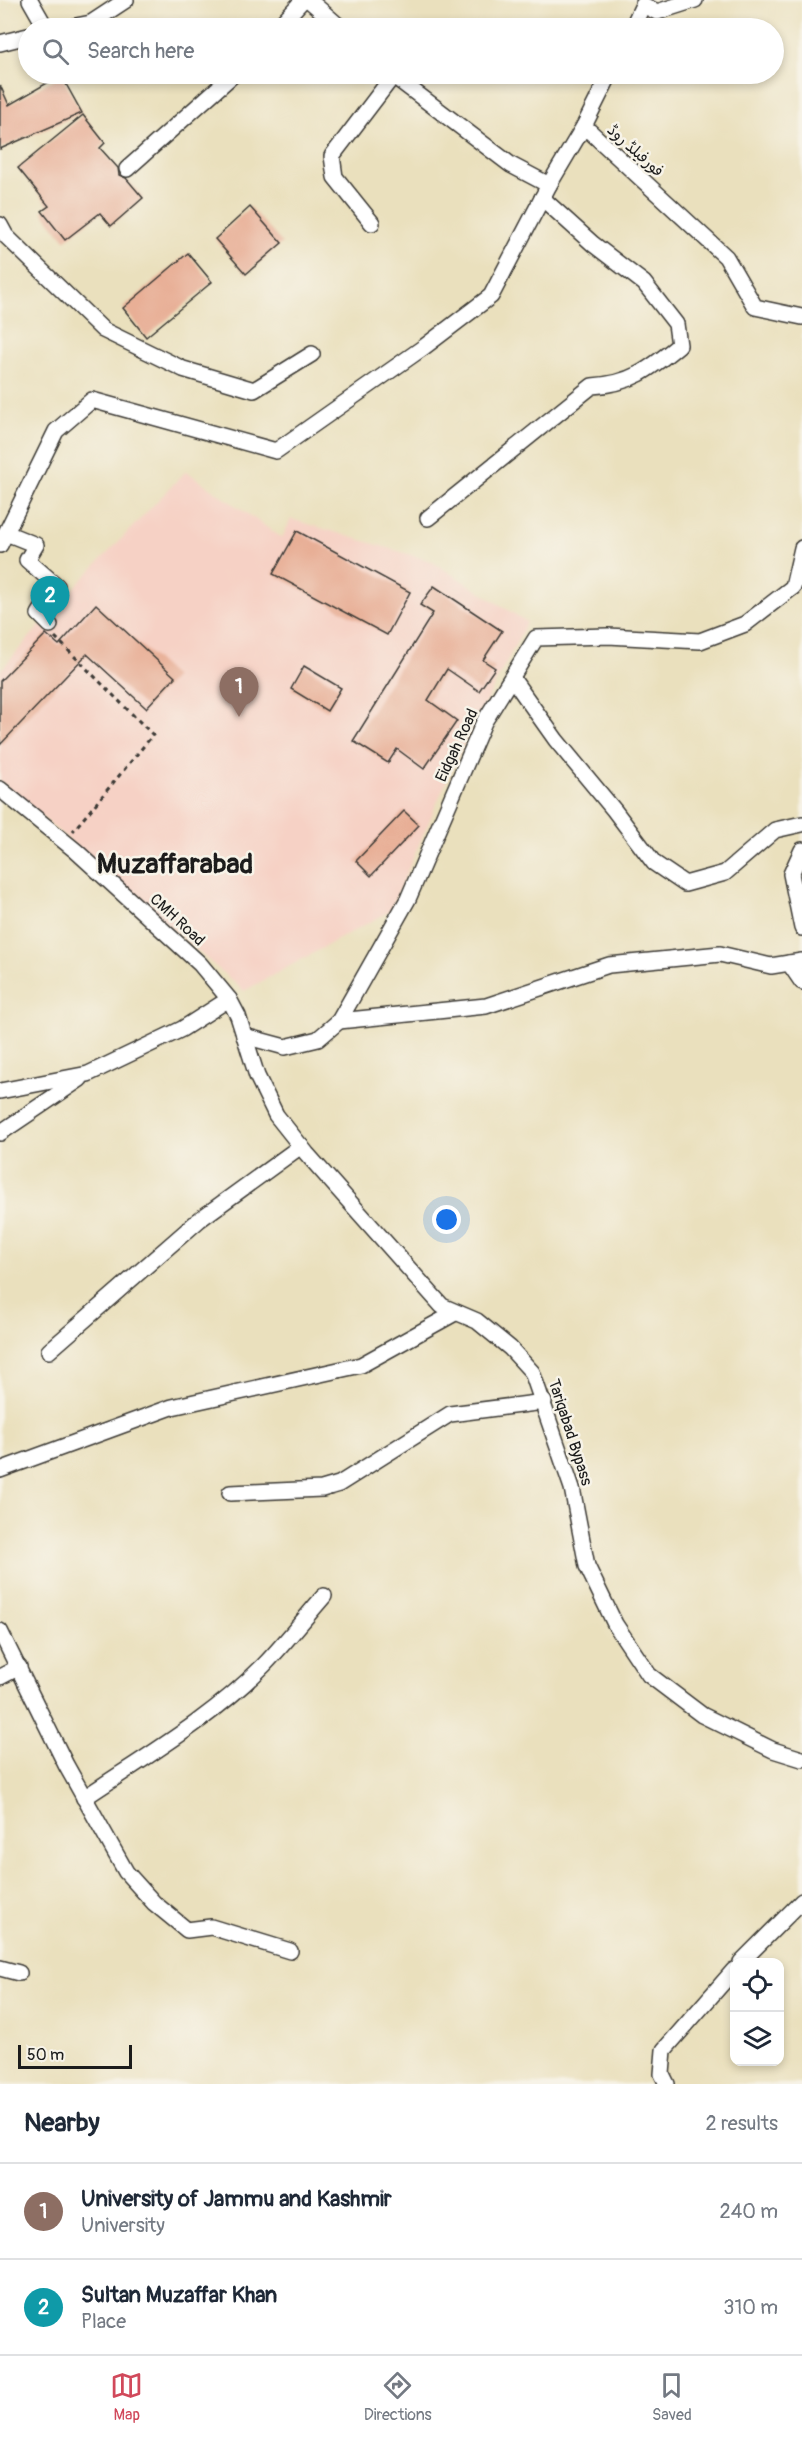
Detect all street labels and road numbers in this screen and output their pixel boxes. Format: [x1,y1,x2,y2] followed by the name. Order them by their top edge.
[603,120,668,181] street label: فورفیلڈ روڈ
[431,706,483,785] street label: Eidgah Road
[146,889,209,950] street label: CMH Road
[543,1377,597,1488] street label: Tariqabad Bypass

